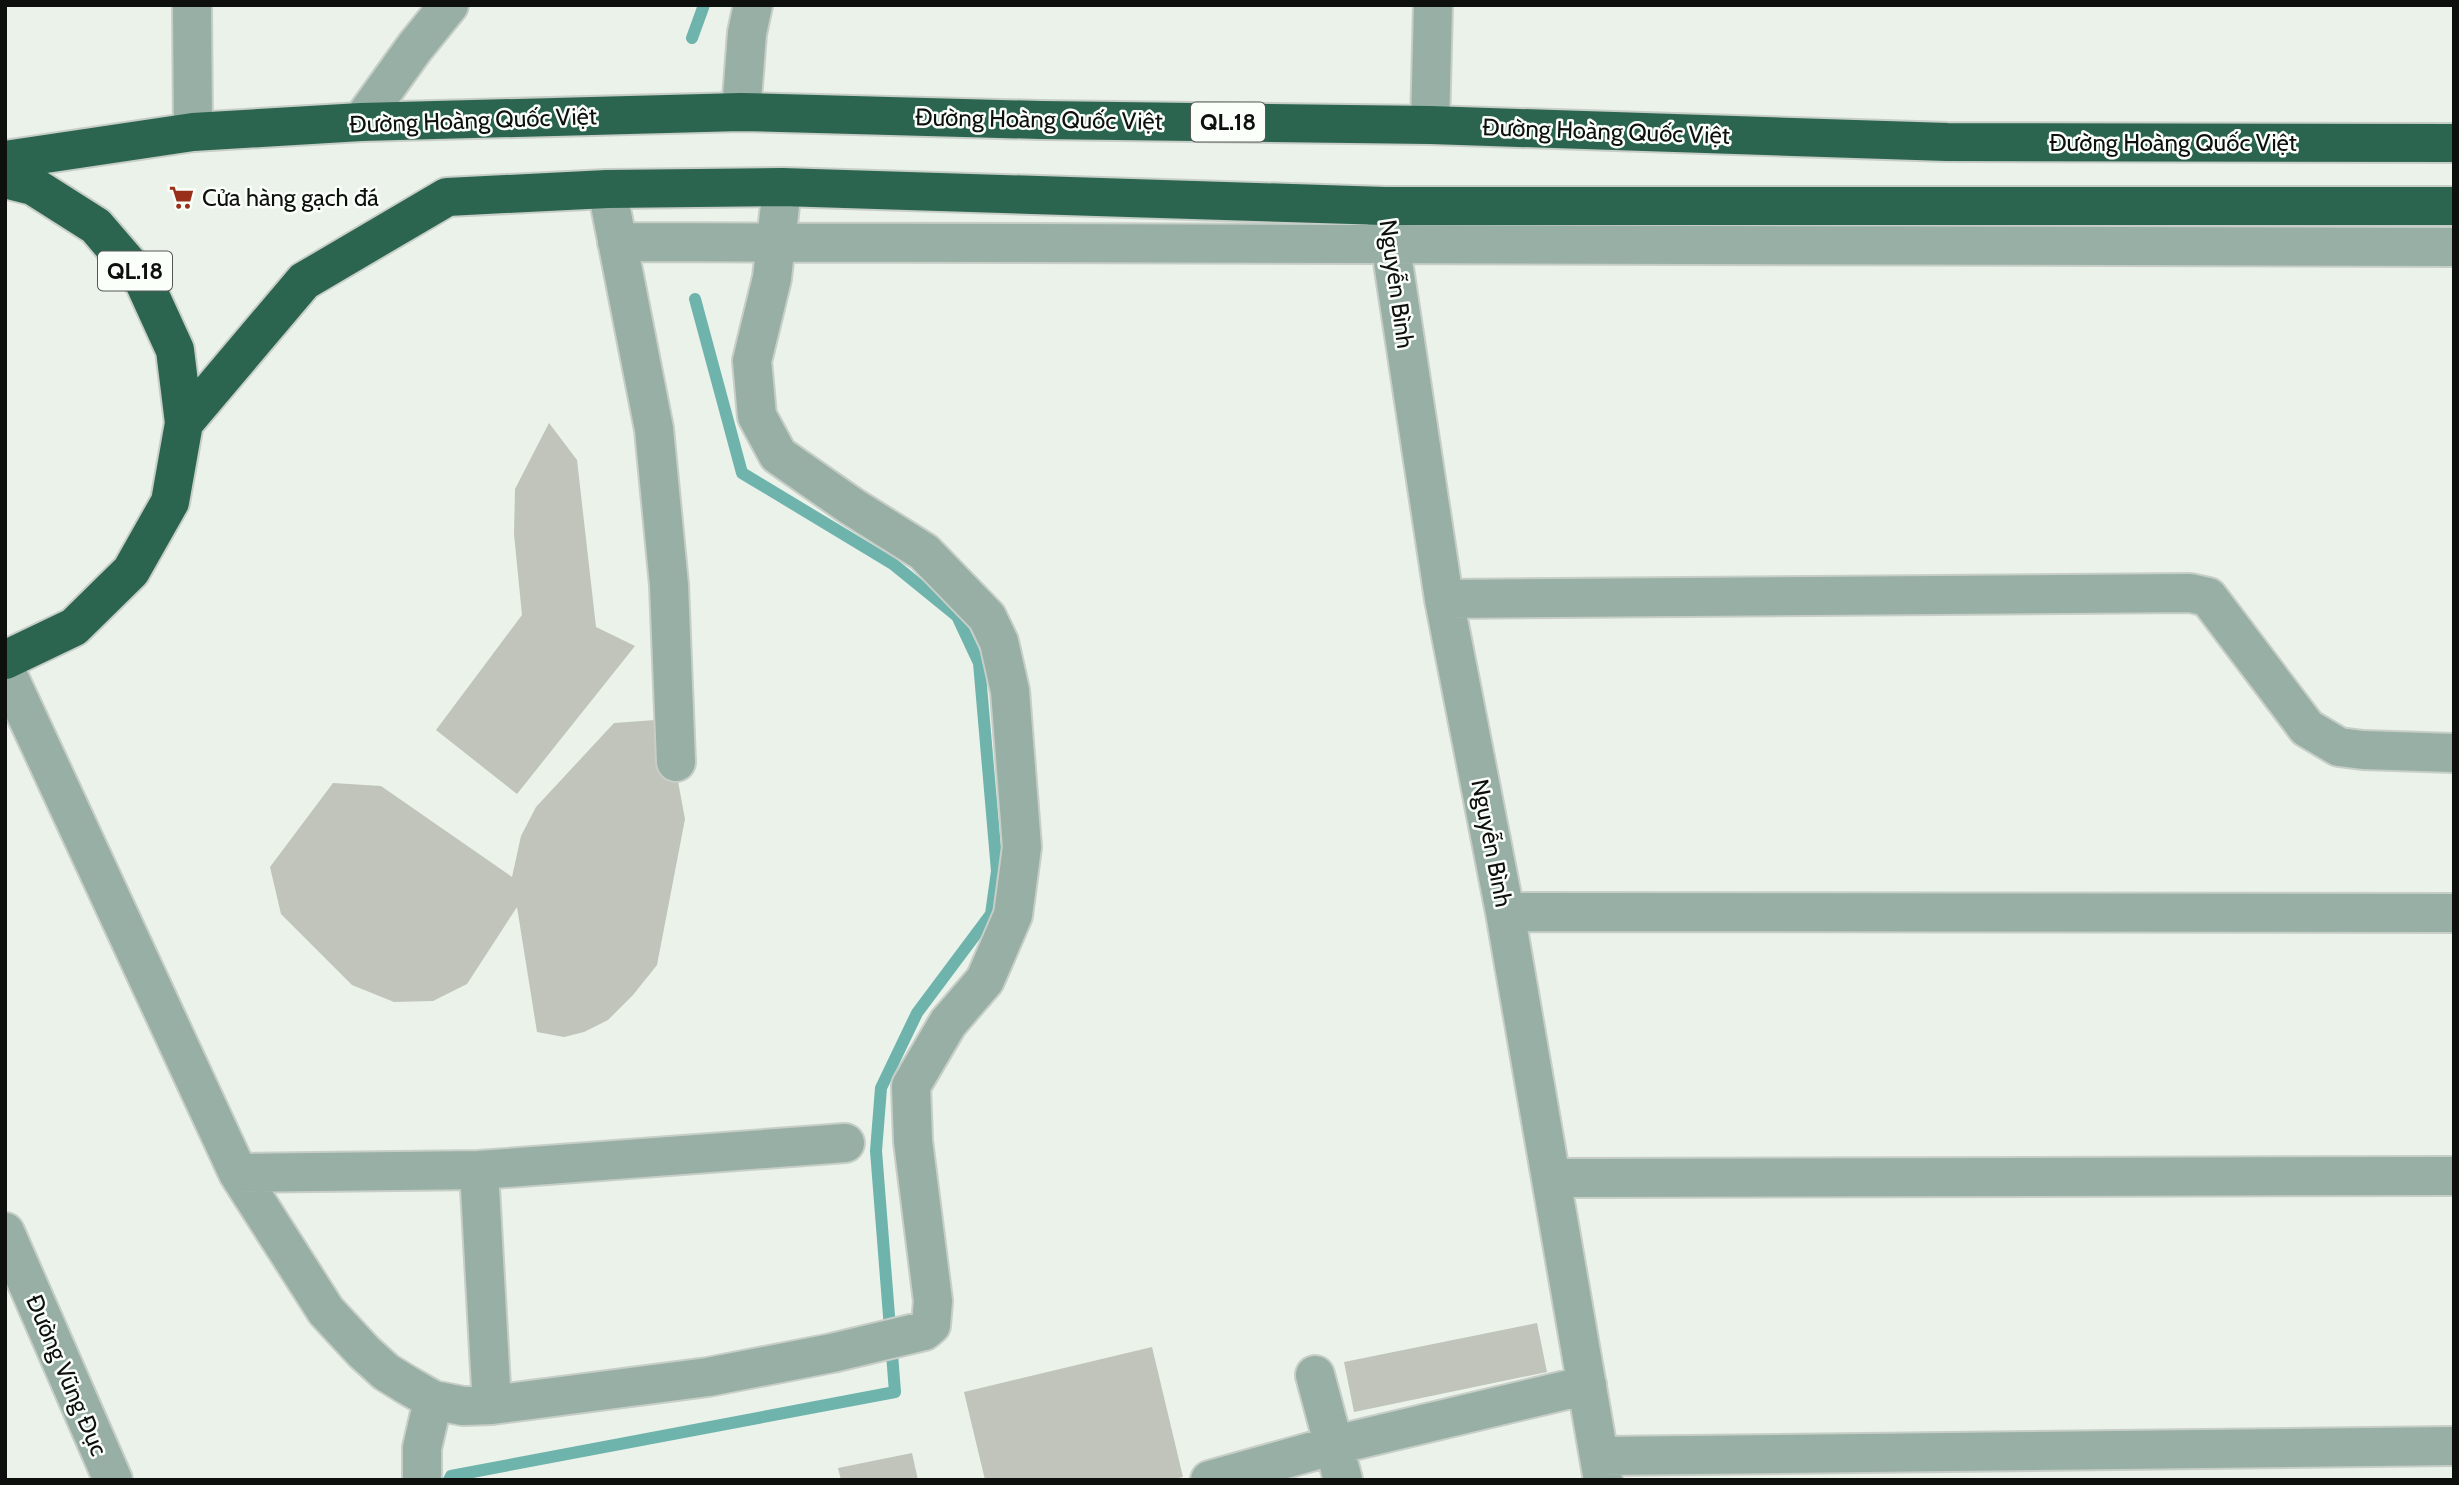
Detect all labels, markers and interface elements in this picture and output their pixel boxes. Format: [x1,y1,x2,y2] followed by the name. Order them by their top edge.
[349,101,597,139] street label: Đường Hoàng Quốc Việt
[915,102,1163,136] street label: Đường Hoàng Quốc Việt
[1191,102,1265,141] road number: QL.18
[1482,112,1730,150] street label: Đường Hoàng Quốc Việt
[2049,128,2297,157] street label: Đường Hoàng Quốc Việt
[168,183,196,211] supermarket icon: Cửa hàng gạch đá
[202,183,379,212] place label: Cửa hàng gạch đá
[1374,218,1420,350] street label: Nguyễn Bình
[98,252,172,290] road number: QL.18
[1465,777,1519,909] street label: Nguyễn Bình
[20,1290,114,1460] street label: Đường Vũng Đục

